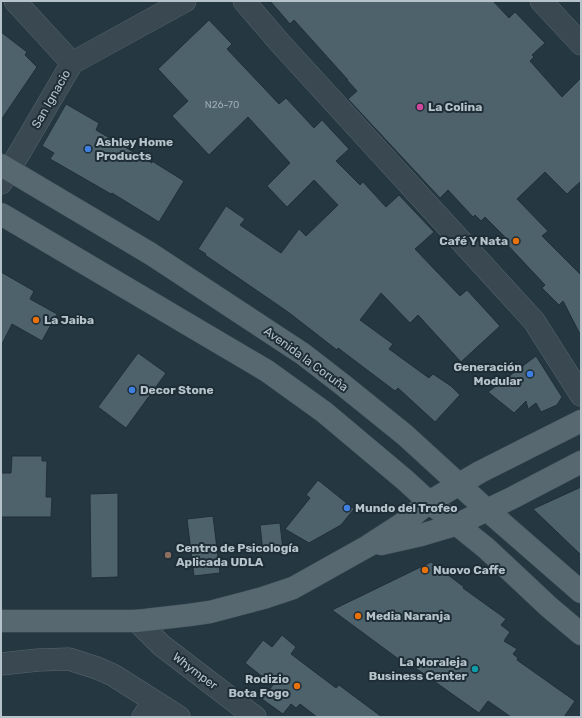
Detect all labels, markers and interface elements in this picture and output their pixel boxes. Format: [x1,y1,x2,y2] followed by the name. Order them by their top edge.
[29,67,73,131] street label: San Ignacio
[205,99,239,111] house number: N26-70
[428,100,482,114] place label: La Colina
[415,102,425,112] marker: La Colina
[96,135,173,163] place label: Ashley Home Products
[83,144,93,154] marker: Ashley Home Products
[439,234,508,248] place label: Café Y Nata
[511,236,521,246] marker: Café Y Nata
[44,313,94,327] place label: La Jaiba
[31,315,41,325] marker: La Jaiba
[261,324,351,394] street label: Avenida la Coruña
[453,360,523,388] place label: Generación Modular
[525,369,535,379] marker: Generación Modular
[140,383,214,397] place label: Decor Stone
[127,385,137,395] marker: Decor Stone
[355,501,458,515] place label: Mundo del Trofeo
[342,503,352,513] marker: Mundo del Trofeo
[176,541,299,569] place label: Centro de Psicología Aplicada UDLA
[163,550,173,560] marker: Centro de Psicología Aplicada UDLA
[433,563,505,577] place label: Nuovo Caffe
[420,565,430,575] marker: Nuovo Caffe
[366,609,450,623] place label: Media Naranja
[353,611,363,621] marker: Media Naranja
[170,650,221,693] street label: Whymper
[369,655,468,683] place label: La Moraleja Business Center
[470,664,480,674] marker: La Moraleja Business Center
[228,672,289,700] place label: Rodizio Bota Fogo
[292,681,302,691] marker: Rodizio Bota Fogo

